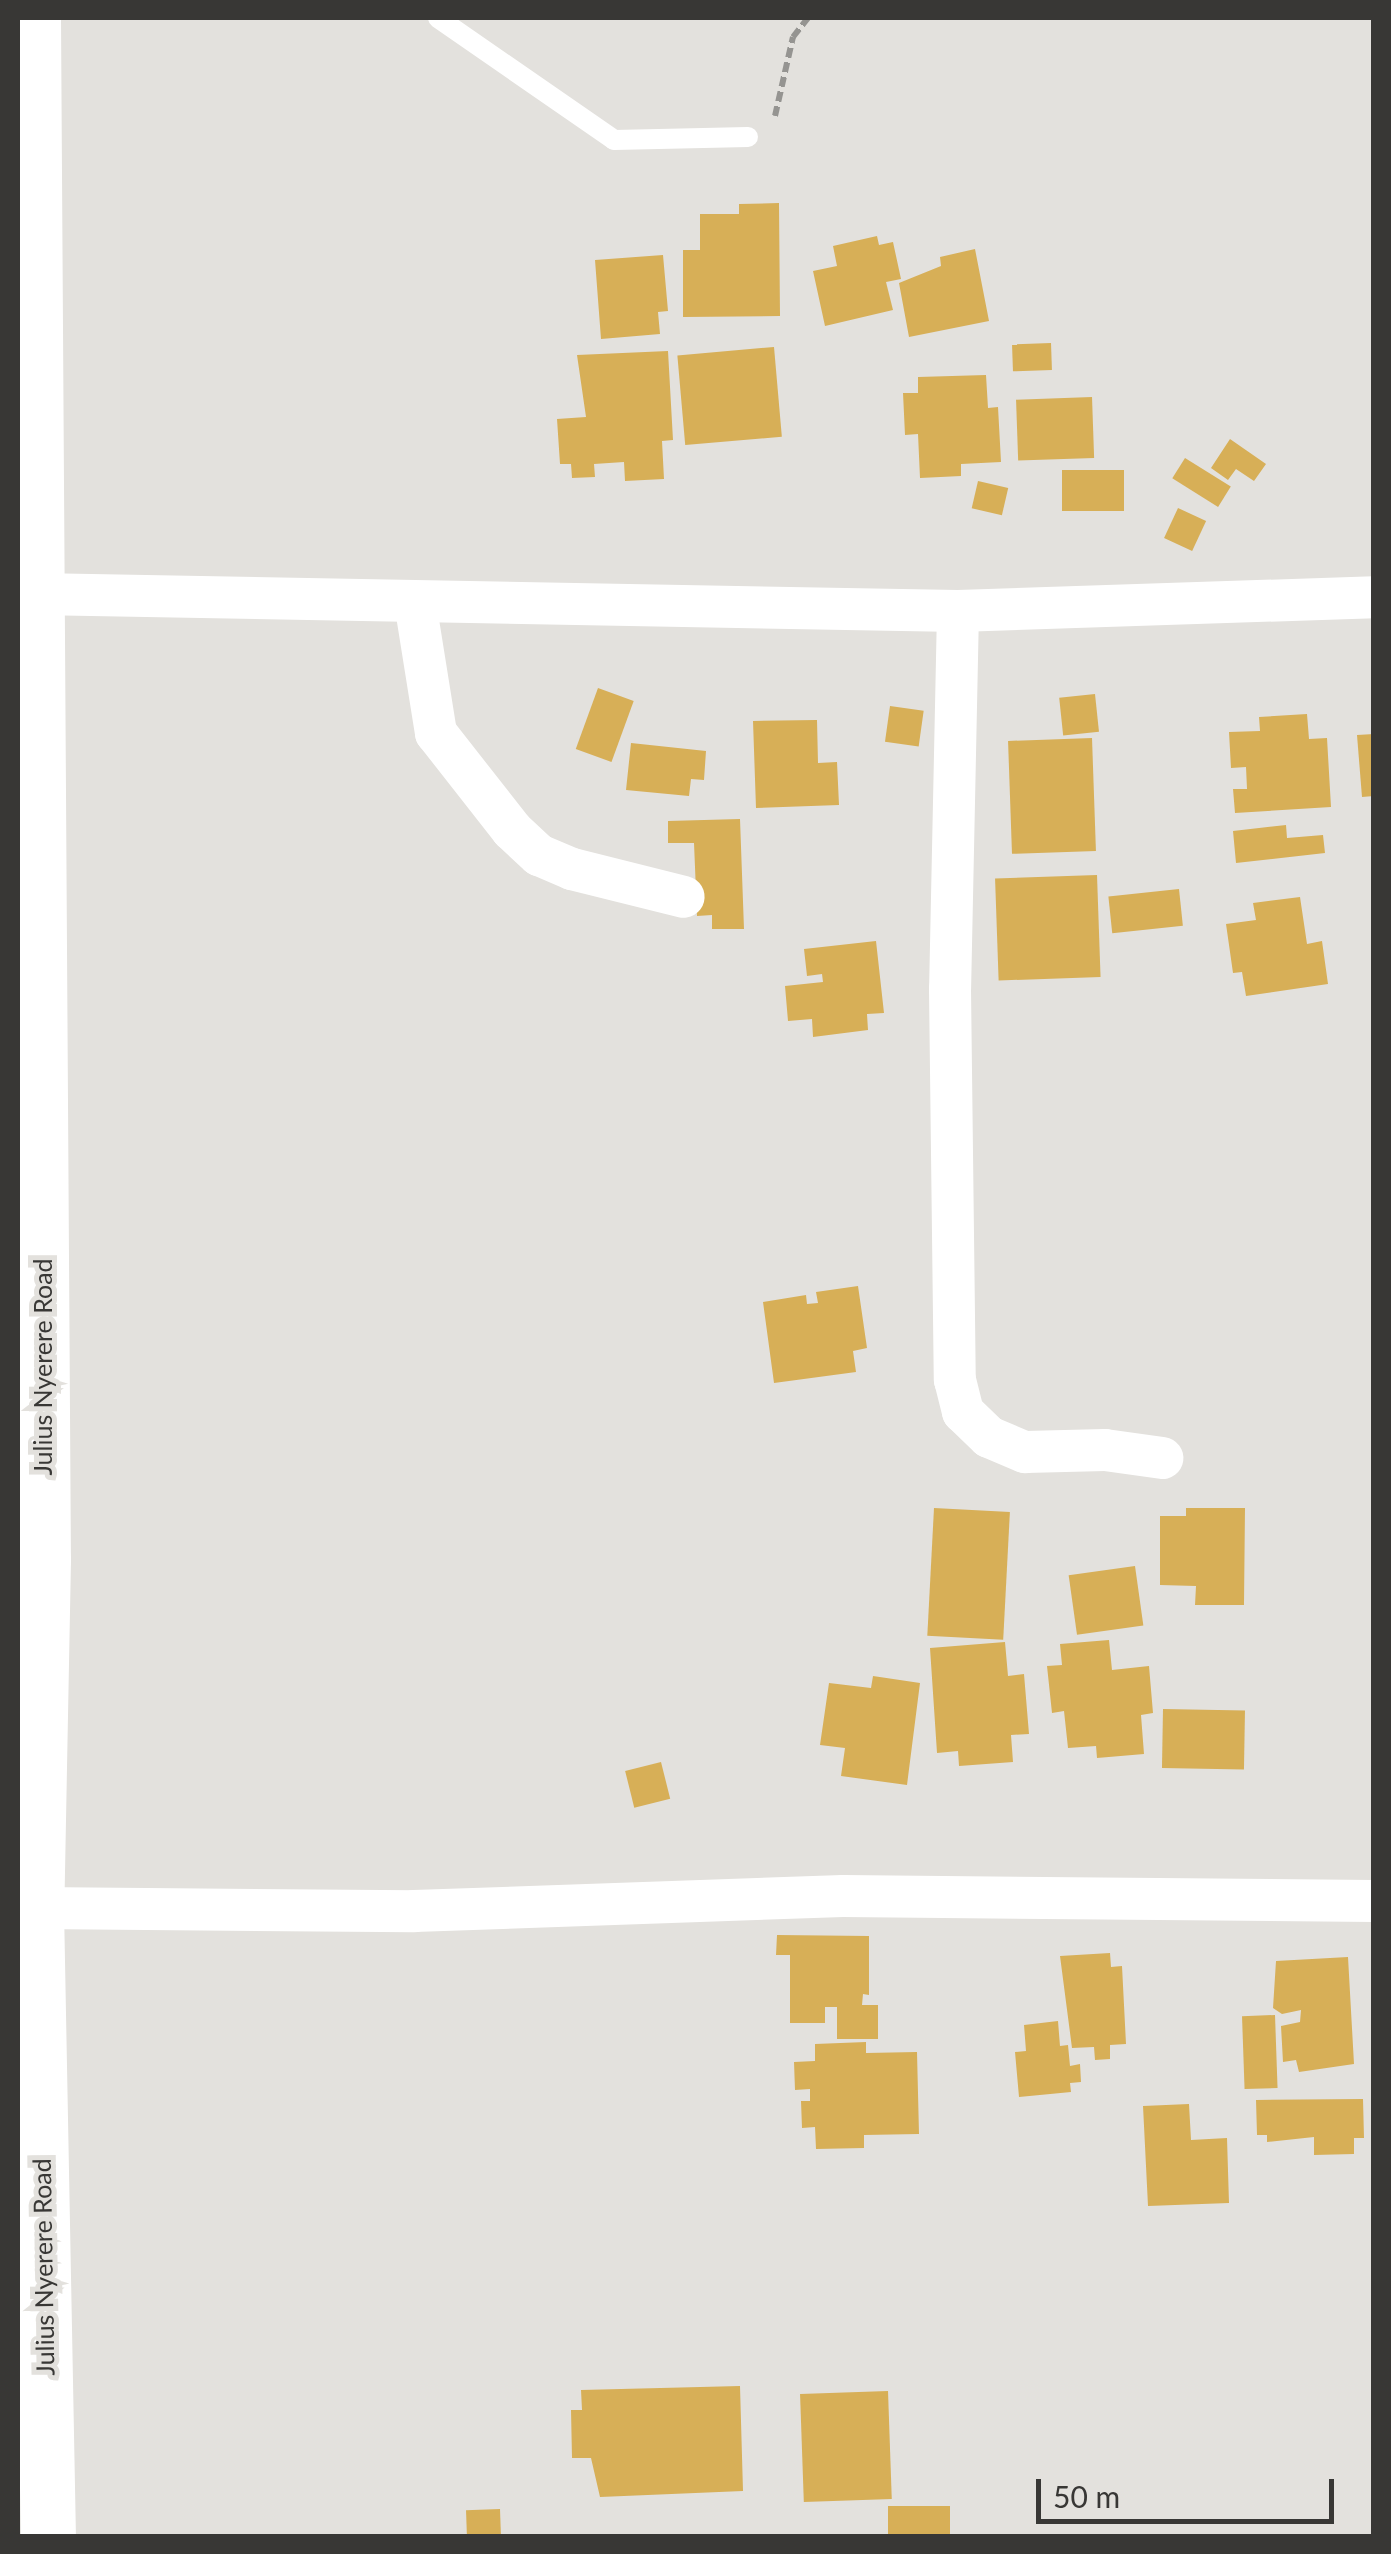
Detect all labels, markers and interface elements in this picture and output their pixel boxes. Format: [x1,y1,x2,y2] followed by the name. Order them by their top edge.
[27,1258,57,1476] street label: Julius Nyerere Road
[26,2158,60,2376] street label: Julius Nyerere Road
[1041,2459,1338,2521] scale bar
[1053,2478,1120,2514] text: 50 m

